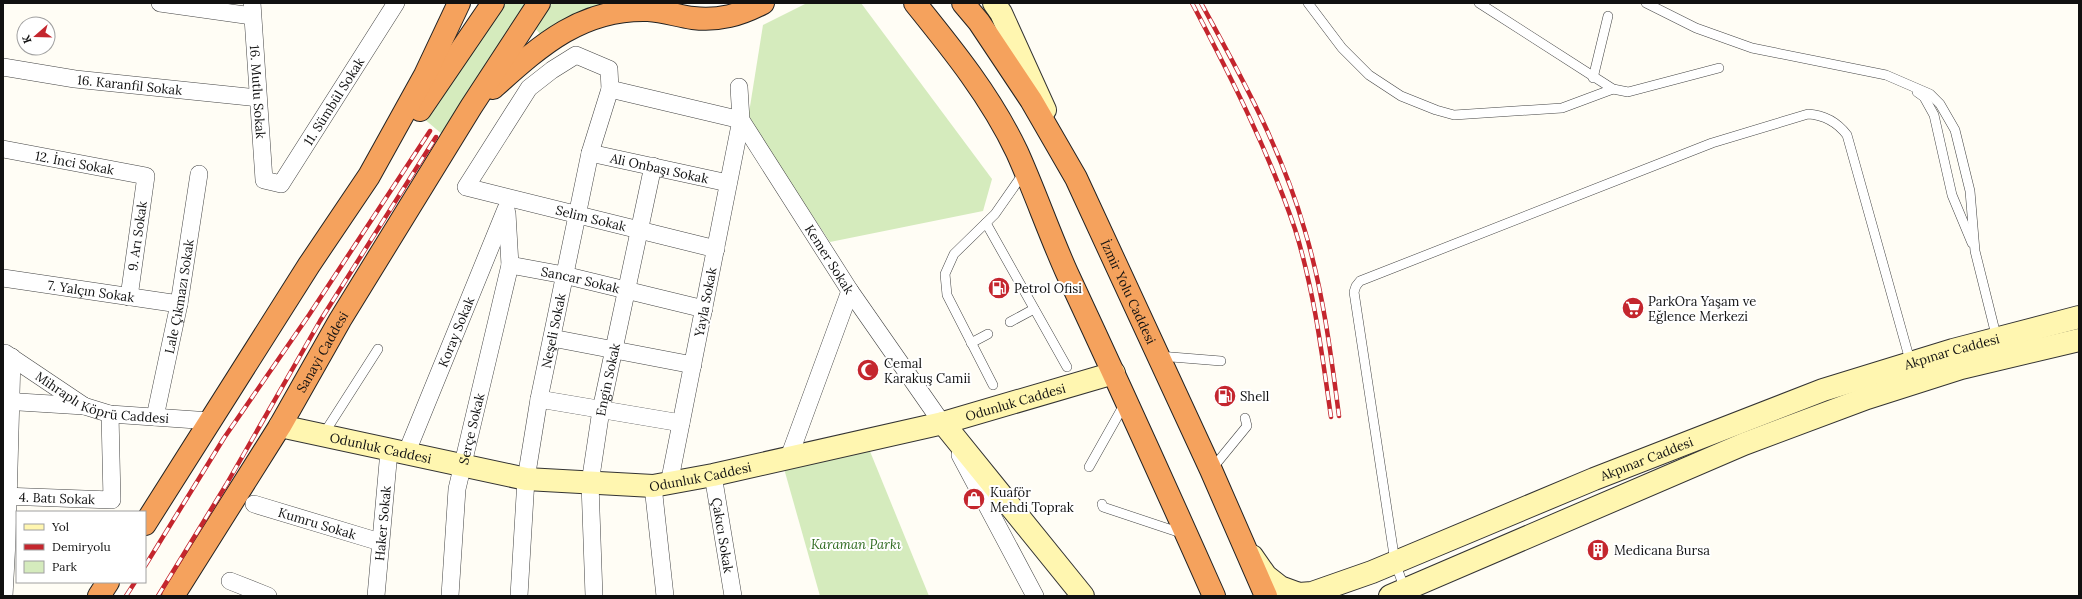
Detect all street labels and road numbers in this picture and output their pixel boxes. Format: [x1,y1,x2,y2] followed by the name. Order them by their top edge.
[246,44,269,139] street label: 16. Mutlu Sokak
[300,54,368,149] street label: 11. Sümbül Sokak
[76,71,183,99] street label: 16. Karanfil Sokak
[34,147,116,179] street label: 12. İnci Sokak
[608,149,710,188] street label: Ali Onbaşı Sokak
[124,200,151,272] street label: 9. Arı Sokak
[554,202,628,235] street label: Selim Sokak
[801,221,858,297] street label: Kemer Sokak
[1097,237,1160,347] street label: İzmir Yolu Caddesi
[161,238,198,355] street label: Lale Çıkmazı Sokak
[540,263,621,297] street label: Sancar Sokak
[690,266,721,339] street label: Yayla Sokak
[46,277,136,306] street label: 7. Yalçın Sokak
[538,292,570,370] street label: Neşeli Sokak
[434,294,478,370] street label: Koray Sokak
[293,308,352,396] street label: Sanayi Caddesi
[1901,330,2002,374] street label: Akpınar Caddesi
[592,342,624,417] street label: Engin Sokak
[32,368,170,427] street label: Mihraplı Köprü Caddesi
[963,380,1068,425] street label: Odunluk Caddesi
[455,392,488,466] street label: Serçe Sokak
[328,429,433,467] street label: Odunluk Caddesi
[1597,433,1696,485] street label: Akpınar Caddesi
[648,459,753,496] street label: Odunluk Caddesi
[371,485,395,562] street label: Haker Sokak
[19,489,95,508] street label: 4. Batı Sokak
[708,496,737,574] street label: Çakıcı Sokak
[276,504,358,543] street label: Kumru Sokak

